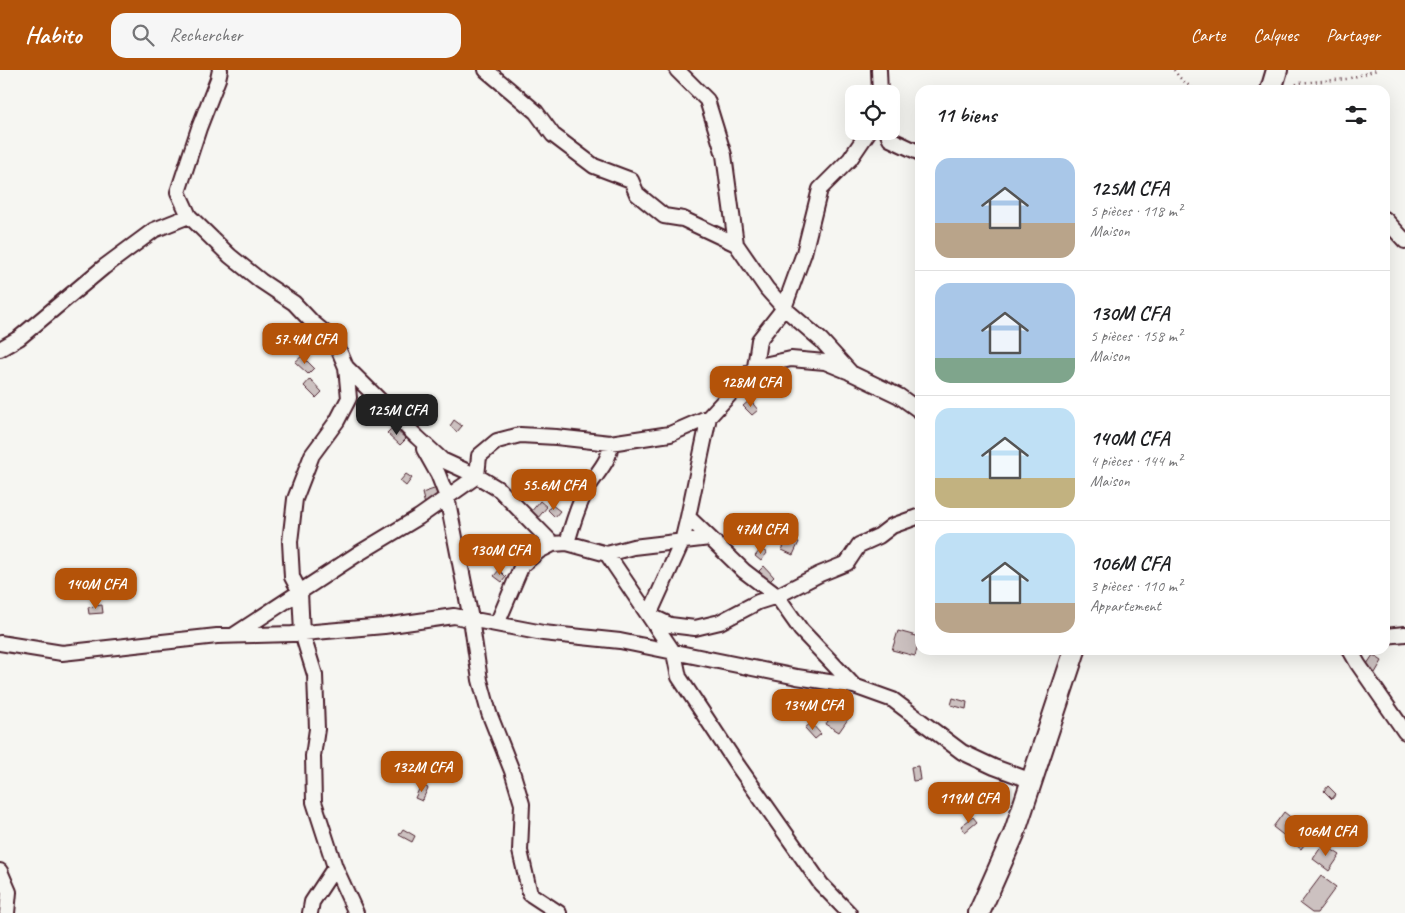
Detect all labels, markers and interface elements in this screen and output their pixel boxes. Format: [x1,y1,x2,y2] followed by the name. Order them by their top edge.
[111,13,461,58] search box
[25,20,81,50] text: Habito
[129,21,157,49] icon: search
[169,23,242,47] text: Rechercher
[1191,24,1225,46] text: Carte
[1253,24,1298,46] text: Calques
[1326,24,1380,46] text: Partager
[845,85,900,140] map controls
[845,85,900,140] button: locate
[1342,101,1370,129] icon: filters
[935,102,996,128] text: 11 biens
[1090,175,1169,201] text: 125M CFA
[975,178,1035,238] icon: home
[1090,201,1182,221] text: 5 pièces · 118 m²
[1090,221,1130,241] text: Maison
[1090,300,1169,326] text: 130M CFA
[975,303,1035,363] icon: home
[248,322,362,365] pin: 57.4M CFA
[1090,326,1182,346] text: 5 pièces · 158 m²
[273,329,337,349] text: 57.4M CFA
[1090,346,1130,366] text: Maison
[699,366,803,408] pin: 128M CFA
[721,372,781,392] text: 128M CFA
[345,394,449,436] pin: 125M CFA
[367,400,427,420] text: 125M CFA
[1090,425,1169,451] text: 140M CFA
[975,428,1035,488] icon: home
[1090,451,1182,471] text: 4 pièces · 144 m²
[497,468,611,511] pin: 55.6M CFA
[1090,471,1130,491] text: Maison
[522,475,586,495] text: 55.6M CFA
[715,512,807,555] pin: 47M CFA
[734,519,788,539] text: 47M CFA
[448,534,552,576] pin: 130M CFA
[470,540,530,560] text: 130M CFA
[1090,550,1170,576] text: 106M CFA
[975,553,1035,613] icon: home
[44,568,148,610] pin: 140M CFA
[66,574,126,594] text: 140M CFA
[1090,576,1182,596] text: 3 pièces · 110 m²
[1090,596,1161,616] text: Appartement
[761,688,865,731] pin: 134M CFA
[783,695,843,715] text: 134M CFA
[370,750,474,793] pin: 132M CFA
[392,757,452,777] text: 132M CFA
[917,782,1021,824] pin: 119M CFA
[939,788,999,808] text: 119M CFA
[1274,814,1378,857] pin: 106M CFA
[1296,821,1356,841] text: 106M CFA

